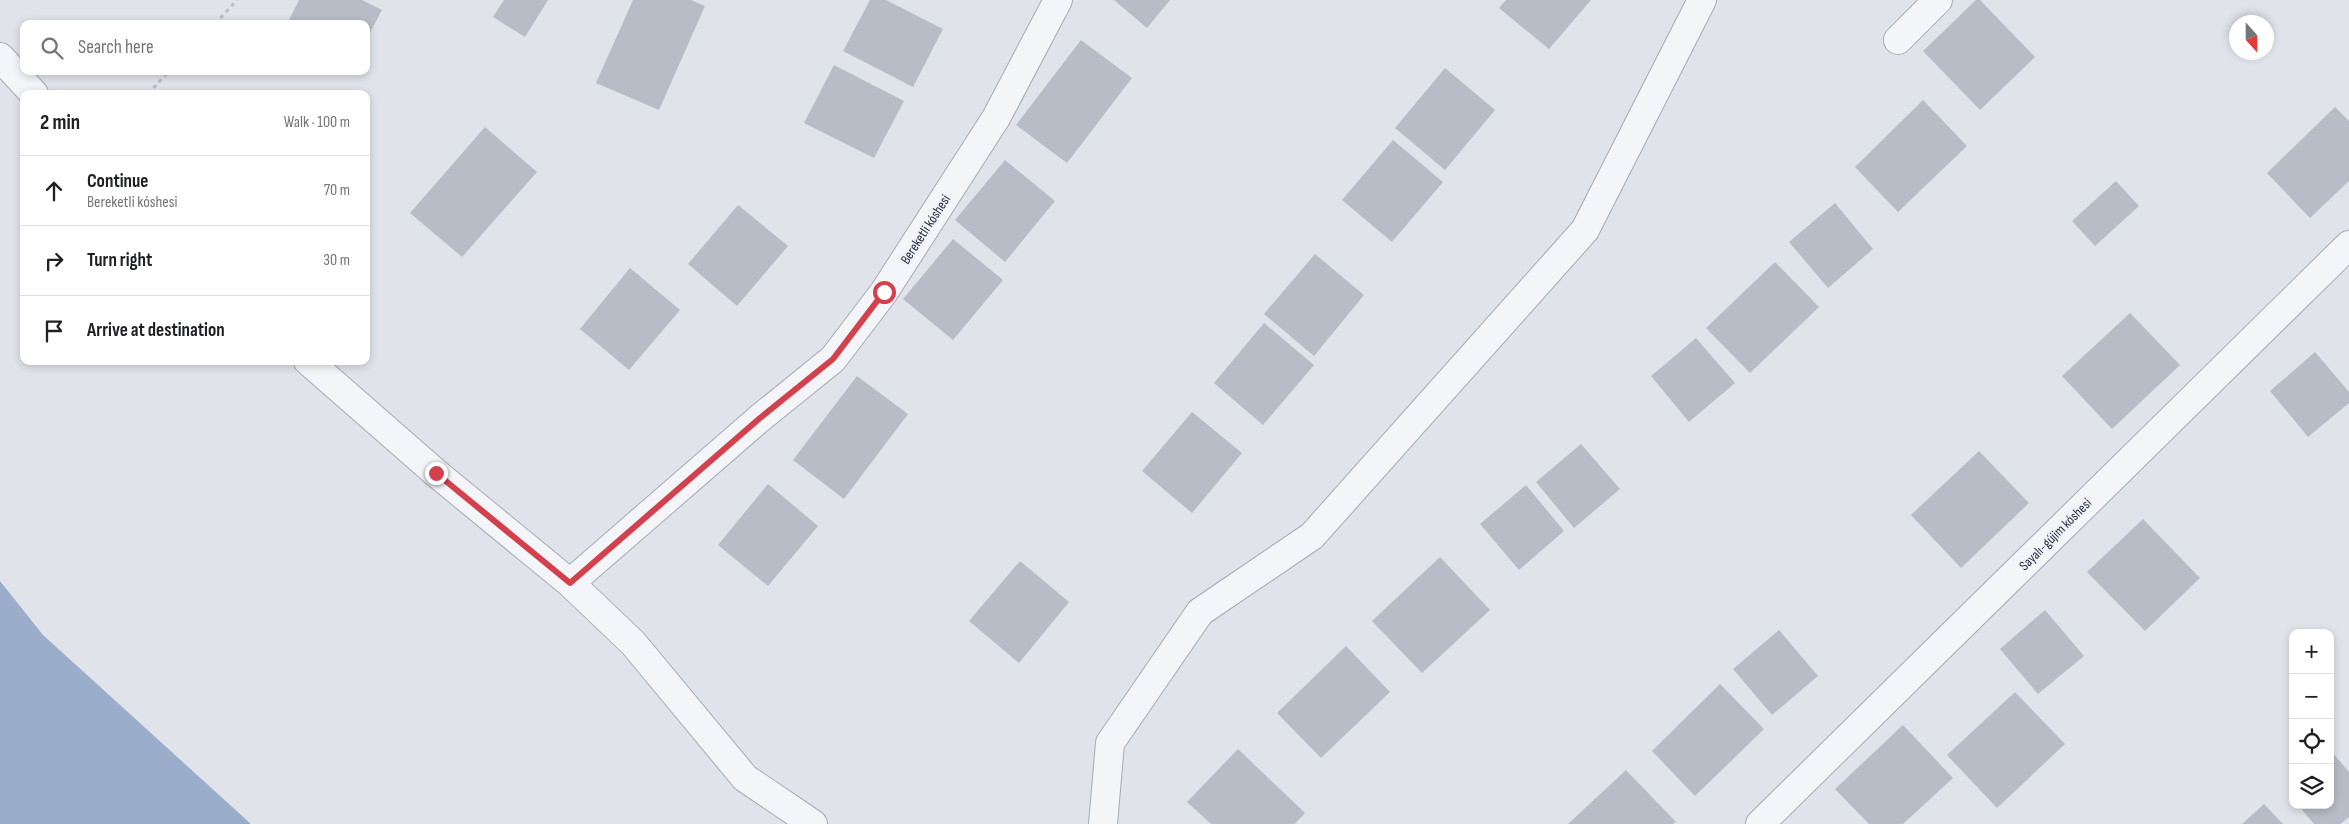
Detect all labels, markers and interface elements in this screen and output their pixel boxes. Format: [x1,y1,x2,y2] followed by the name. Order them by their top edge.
[2229,15,2274,60] north arrow
[20,20,370,75] search box
[38,34,66,62] icon: search
[78,36,154,59] text: Search here
[40,110,80,135] text: 2 min
[284,113,350,132] text: Walk · 100 m
[87,170,148,193] text: Continue
[40,177,68,205] icon: ahead
[324,181,350,200] text: 70 m
[897,191,954,267] street label: Bereketli kóshesi
[87,193,178,212] text: Bereketli kóshesi
[40,247,68,275] icon: right
[87,249,152,272] text: Turn right
[323,251,350,270] text: 30 m
[873,281,896,304] route start
[40,317,68,345] icon: arrive
[87,319,225,342] text: Arrive at destination
[425,462,448,485] route end
[2016,495,2095,574] street label: Sayalı-gújim kóshesi
[2289,629,2334,809] map controls
[2289,629,2334,674] button: +
[2289,674,2334,719] button: −
[2289,719,2334,764] button: locate
[2289,764,2334,809] button: layers

